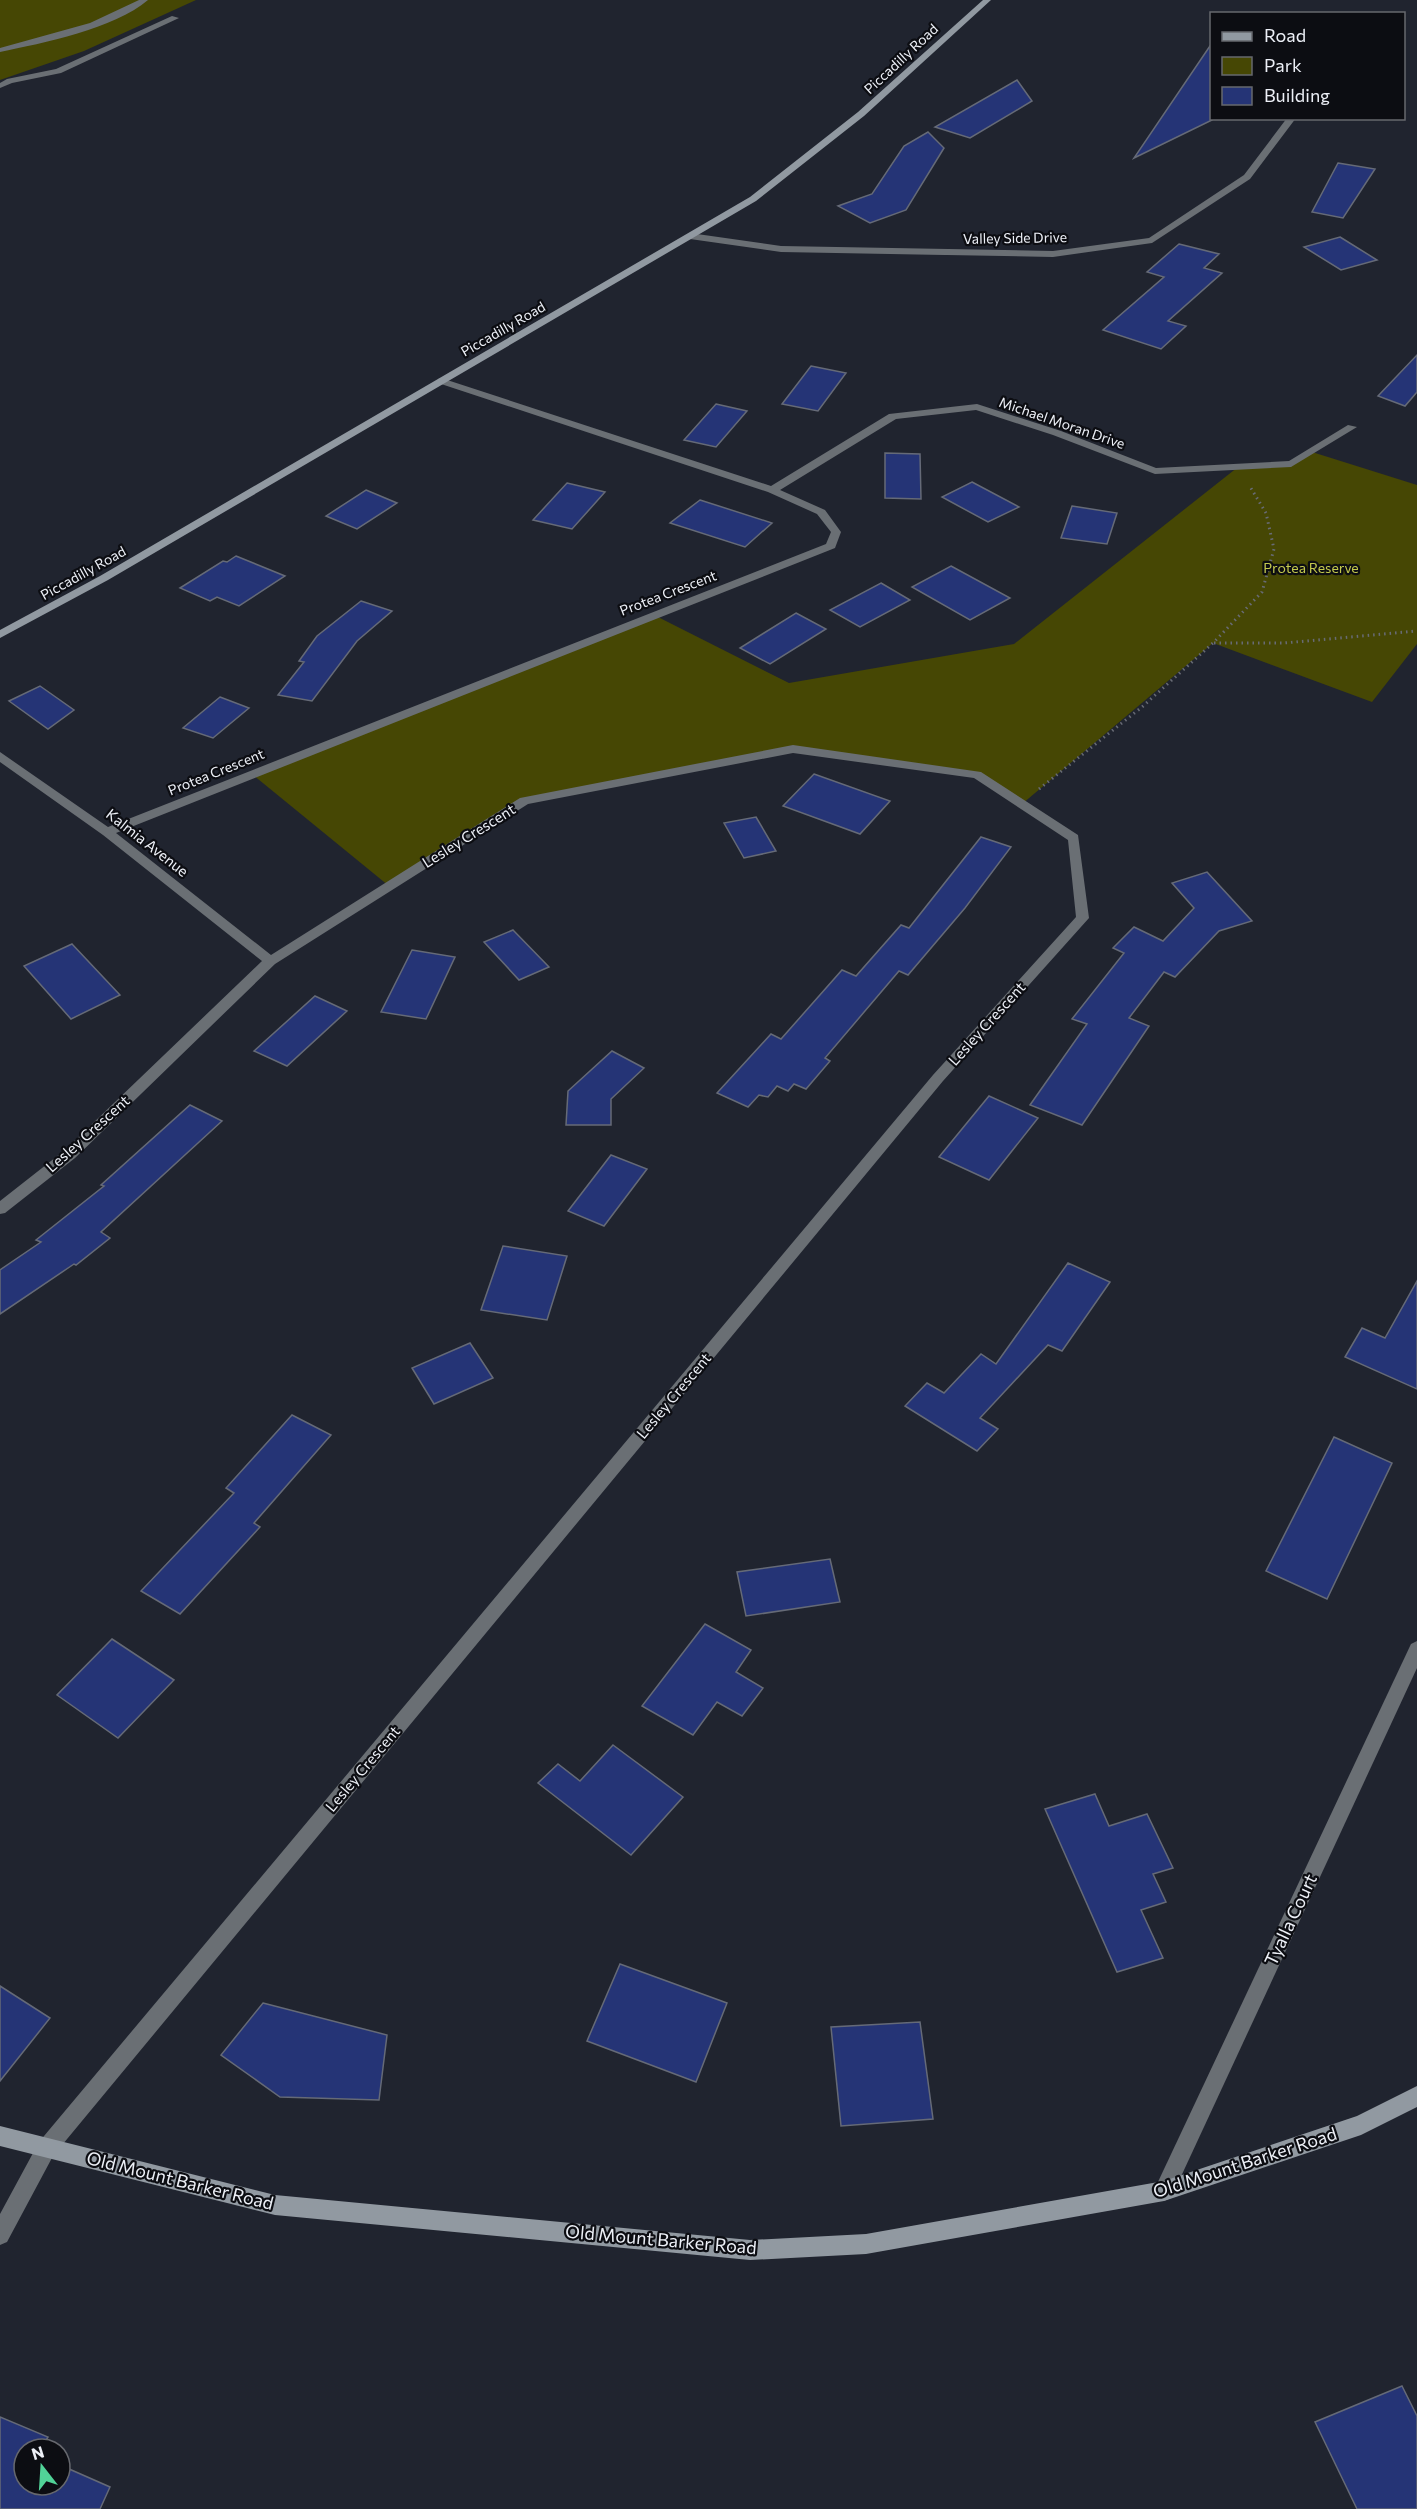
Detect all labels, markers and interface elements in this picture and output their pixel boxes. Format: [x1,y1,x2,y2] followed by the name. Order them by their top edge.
[1210,12,1405,120] legend
[860,20,941,97] street label: Piccadilly Road
[1264,24,1306,46] text: Road
[1264,54,1302,76] text: Park
[1264,84,1330,106] text: Building
[963,228,1067,247] street label: Valley Side Drive
[457,297,548,360] street label: Piccadilly Road
[997,393,1127,452] street label: Michael Moran Drive
[37,542,128,603] street label: Piccadilly Road
[1263,559,1359,576] park label: Protea Reserve
[617,566,719,619] street label: Protea Crescent
[165,744,267,799] street label: Protea Crescent
[419,799,518,871] street label: Lesley Crescent
[103,805,192,880] street label: Kalmia Avenue
[944,978,1029,1069] street label: Lesley Crescent
[42,1091,133,1176] street label: Lesley Crescent
[632,1349,714,1442] street label: Lesley Crescent
[321,1722,403,1815] street label: Lesley Crescent
[1259,1870,1321,1969] street label: Tyalla Court
[1150,2122,1339,2202] street label: Old Mount Barker Road
[84,2146,276,2214] street label: Old Mount Barker Road
[564,2220,758,2258] street label: Old Mount Barker Road
[12,2437,72,2497] north arrow
[29,2441,46,2463] text: N

